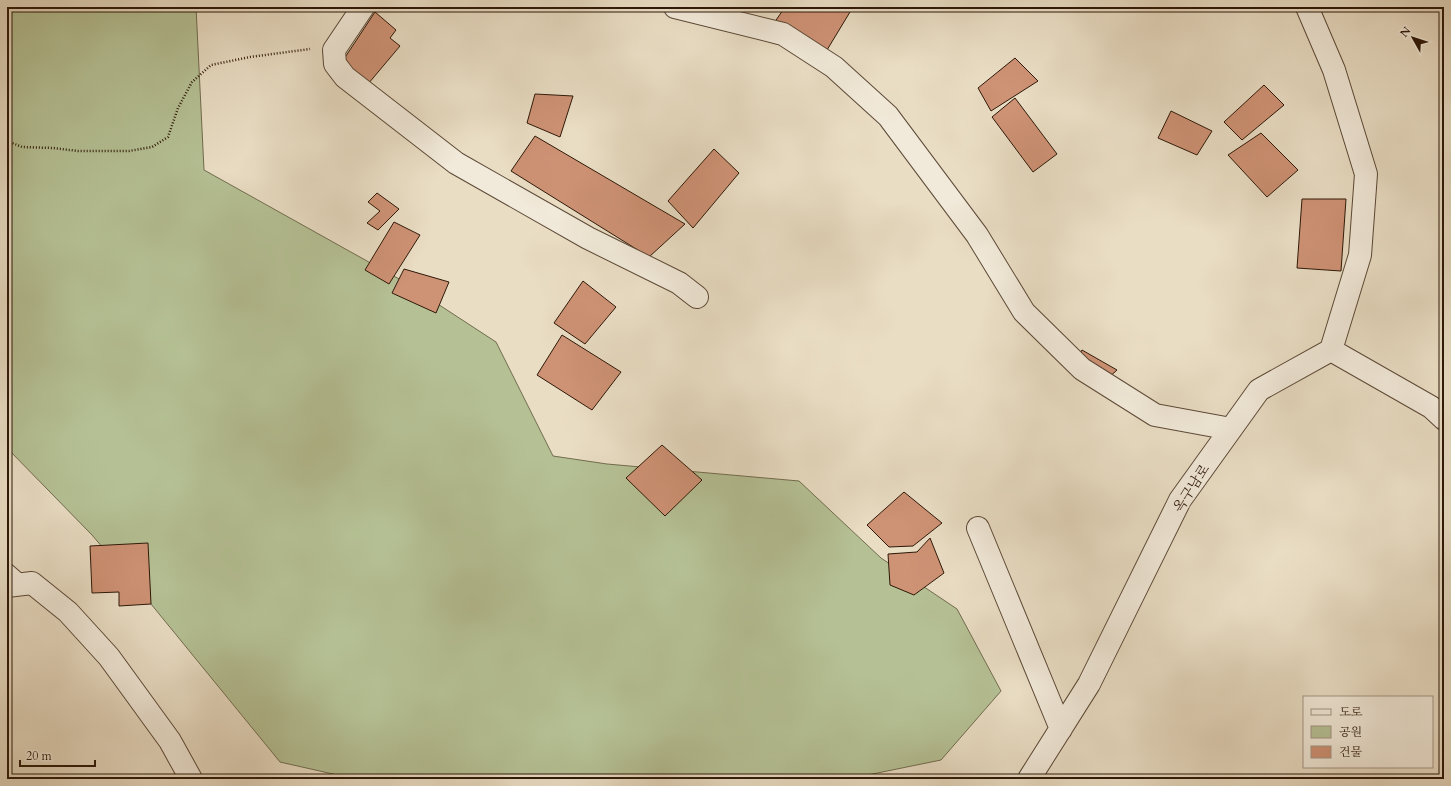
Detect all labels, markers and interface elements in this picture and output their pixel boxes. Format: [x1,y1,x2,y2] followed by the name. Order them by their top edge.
[1393,18,1433,58] north arrow
[1397,23,1415,40] text: N
[1169,460,1214,516] street label: 옥구남로
[1303,696,1433,768] legend
[1339,704,1363,720] text: 도로
[1339,724,1362,740] text: 공원
[20,742,95,768] scale bar
[1339,744,1363,760] text: 건물
[26,748,53,764] text: 20 m

